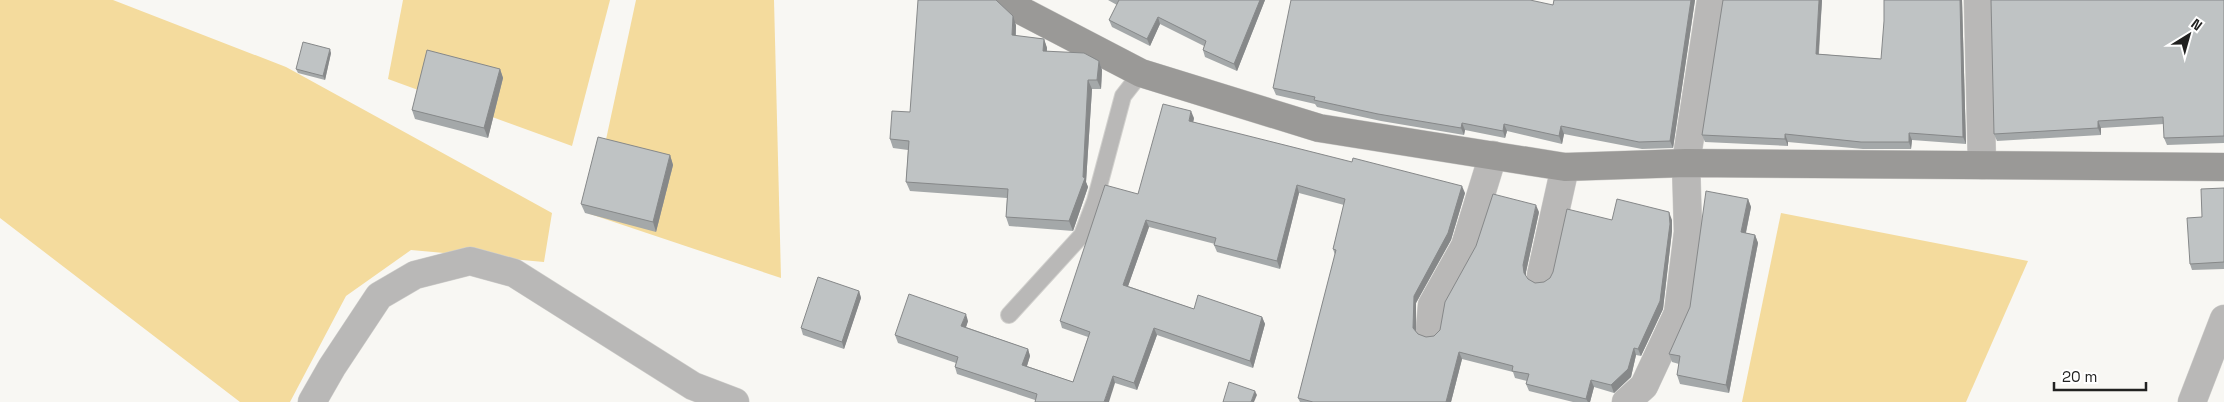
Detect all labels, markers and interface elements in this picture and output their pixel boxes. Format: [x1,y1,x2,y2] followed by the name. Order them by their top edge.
[2164,10,2214,60] north arrow
[2188,15,2206,35] text: N
[2054,360,2146,392] scale bar
[2062,367,2097,386] text: 20 m

